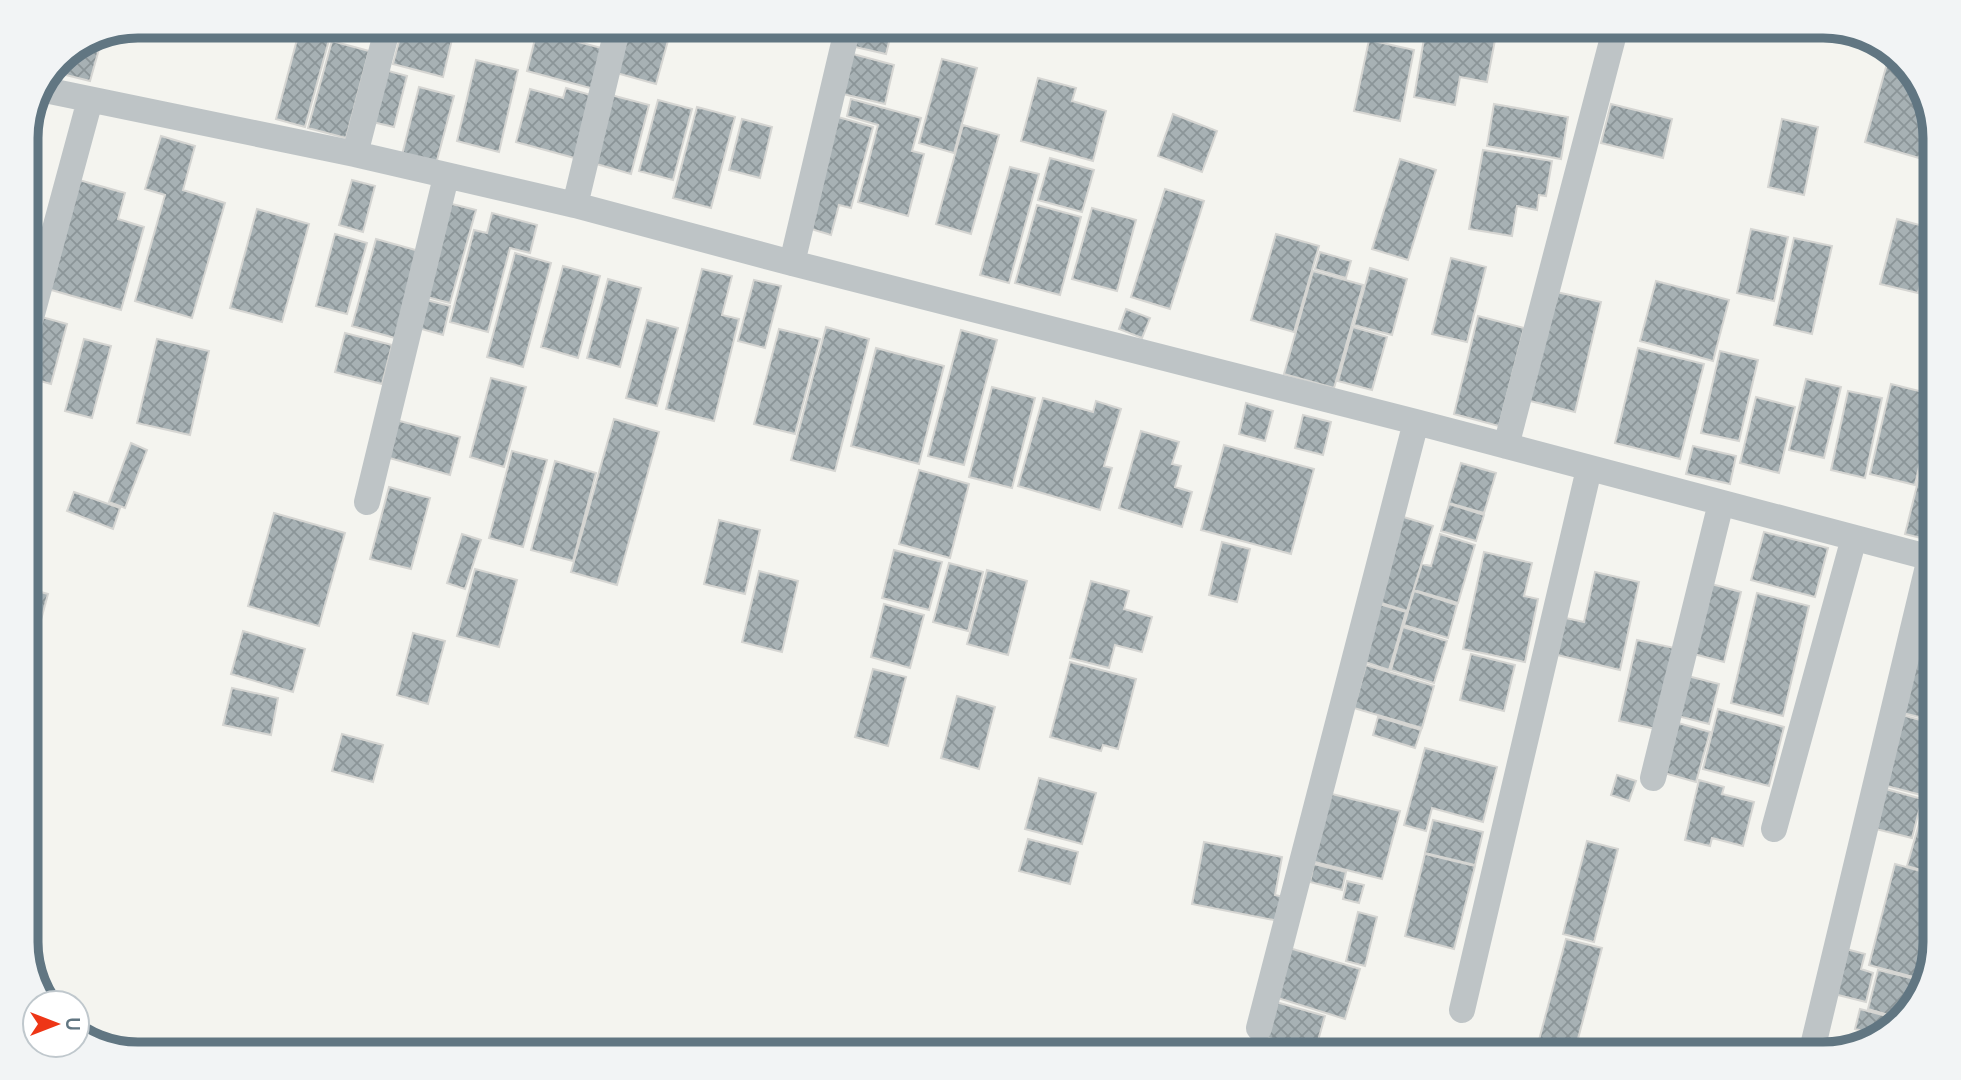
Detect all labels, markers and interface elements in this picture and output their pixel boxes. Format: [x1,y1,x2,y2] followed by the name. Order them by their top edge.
[21,989,91,1059] north arrow
[61,1017,84,1031] text: U

